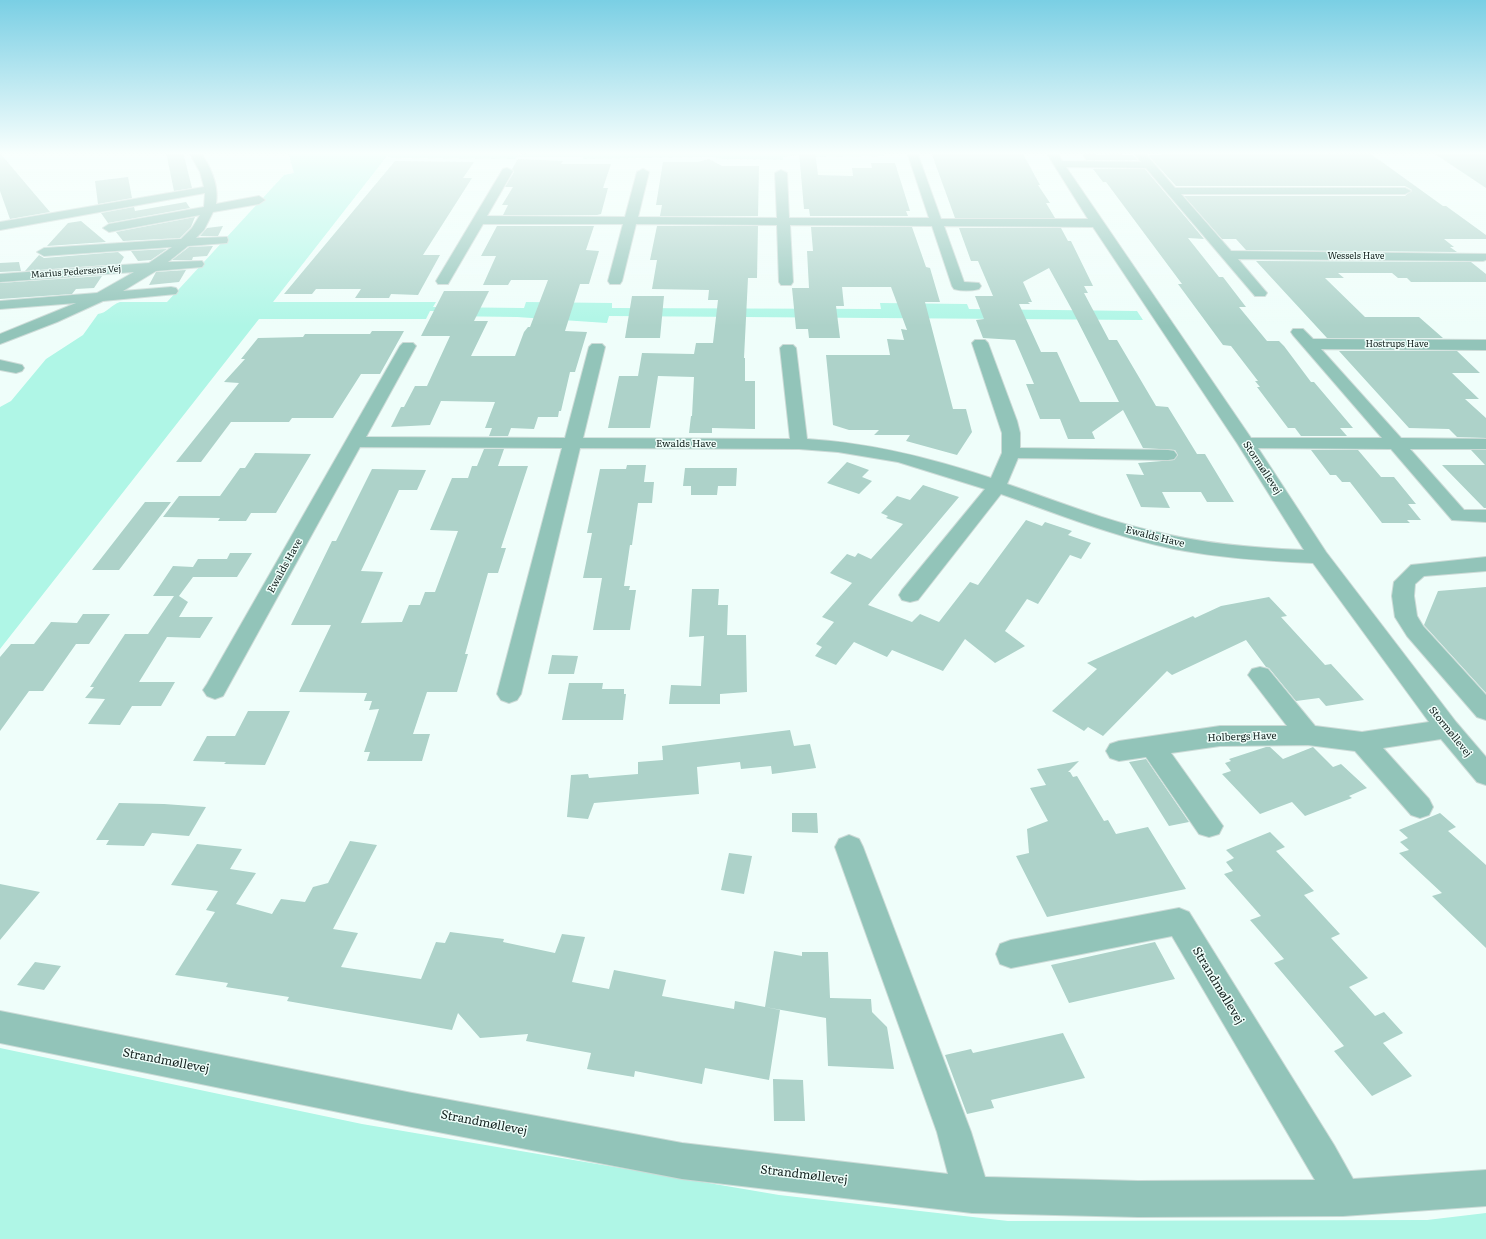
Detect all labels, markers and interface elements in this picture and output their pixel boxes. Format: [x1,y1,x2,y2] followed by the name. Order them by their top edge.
[1328,251,1384,261] street label: Wessels Have
[31,263,121,281] street label: Marius Pedersens Vej
[1365,339,1429,349] street label: Hostrups Have
[656,438,716,450] street label: Ewalds Have
[1240,439,1284,497] street label: Stormøllevej
[1124,524,1186,550] street label: Ewalds Have
[265,537,305,595] street label: Ewalds Have
[1426,704,1474,760] street label: Stormøllevej
[1207,730,1277,744] street label: Holbergs Have
[1189,945,1247,1027] street label: Strandmøllevej
[121,1046,211,1076] street label: Strandmøllevej
[439,1108,529,1138] street label: Strandmøllevej
[759,1162,849,1188] street label: Strandmøllevej

